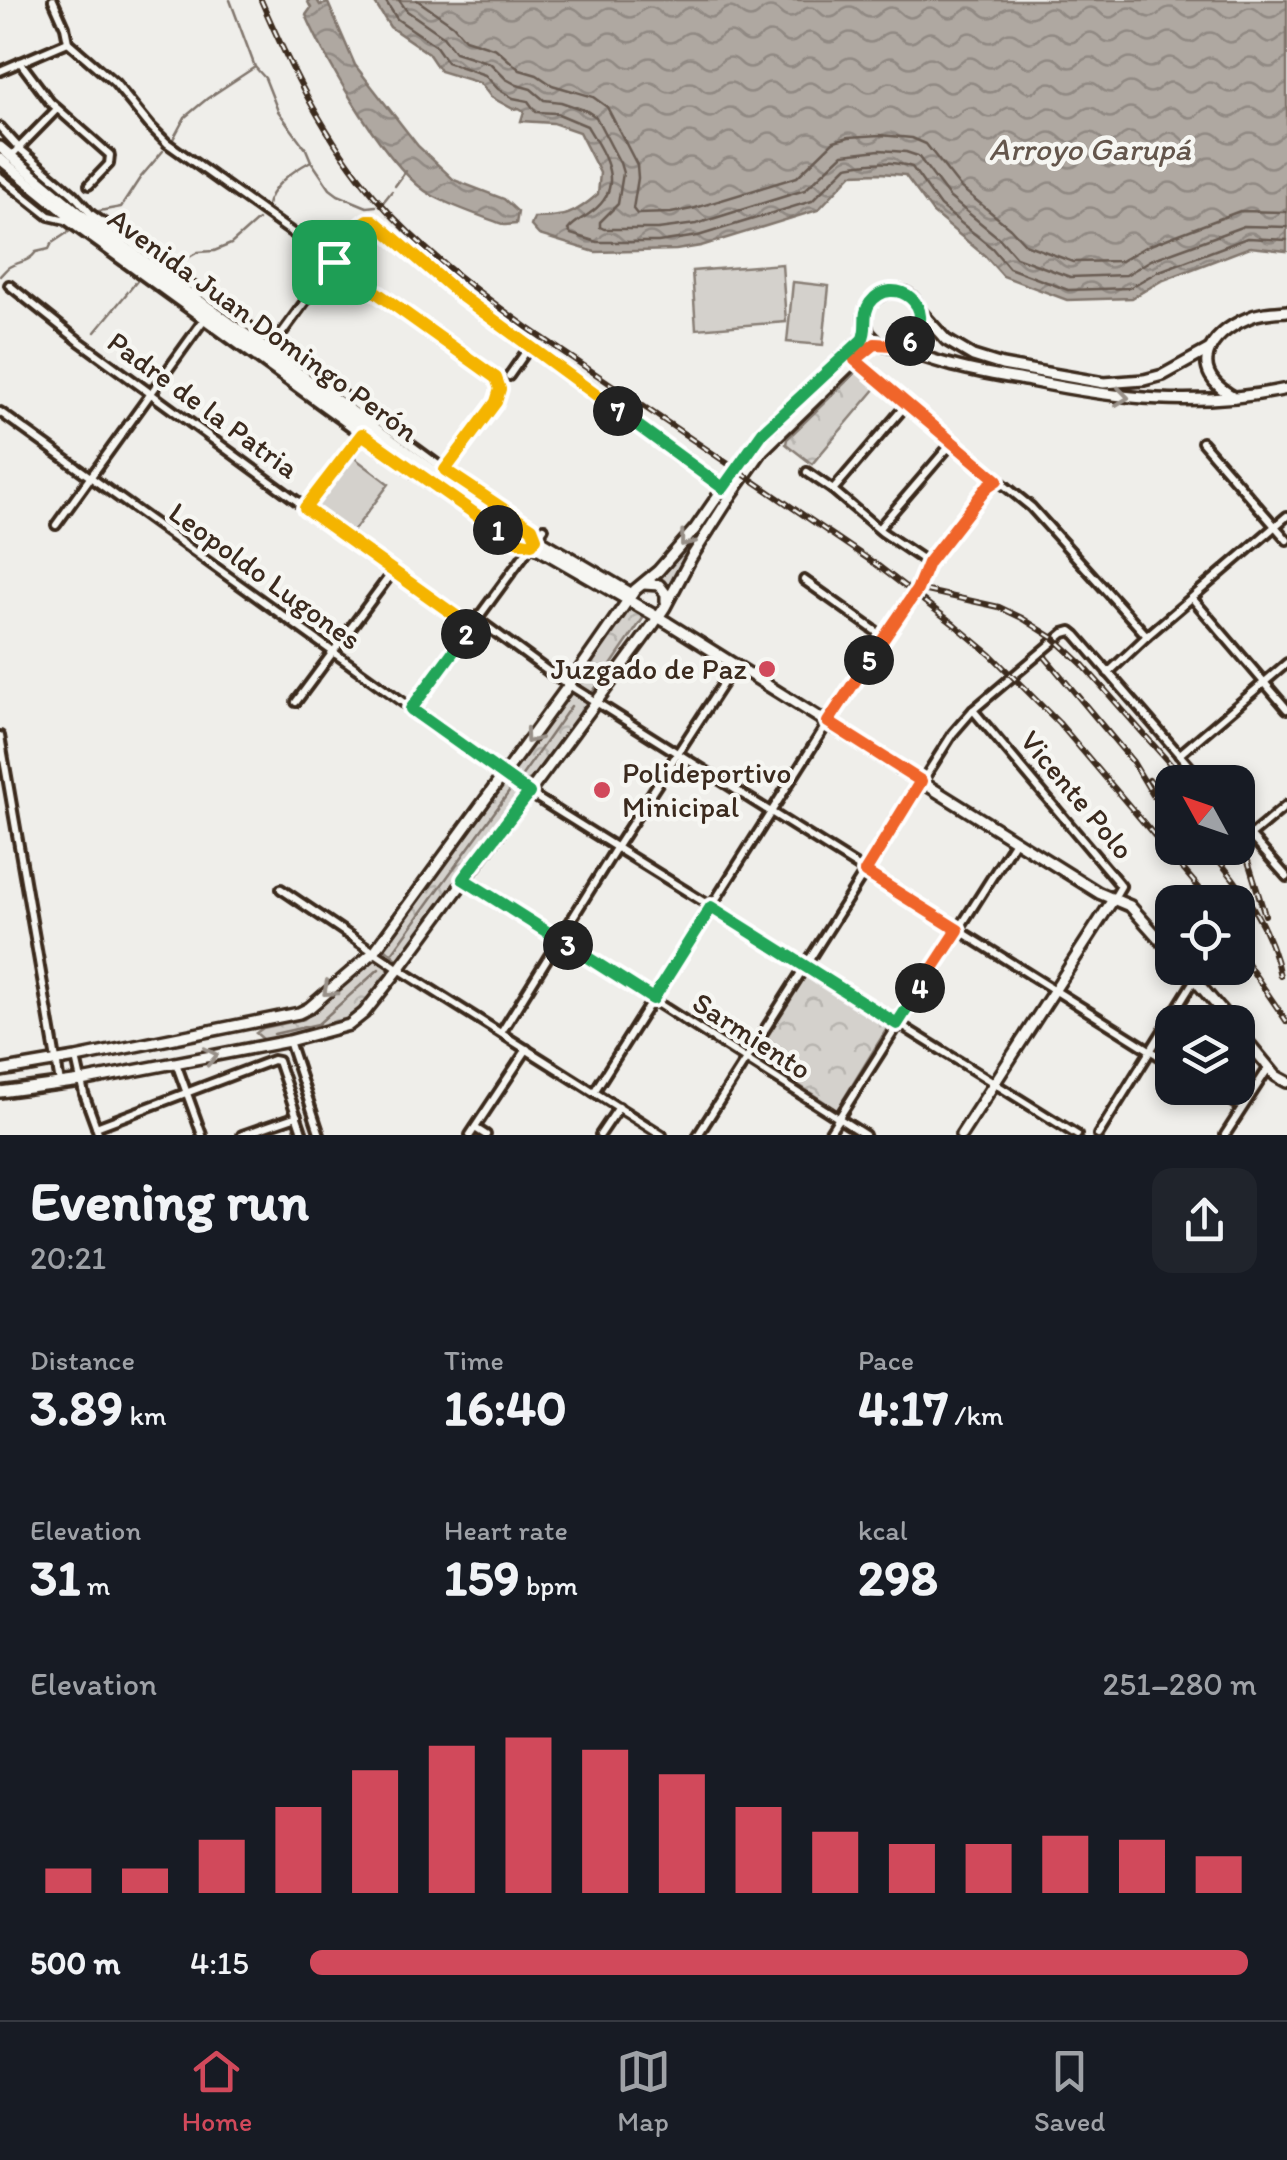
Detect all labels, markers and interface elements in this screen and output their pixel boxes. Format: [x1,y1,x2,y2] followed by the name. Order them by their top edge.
[989,130,1191,168] water label: Arroyo Garupá
[101,200,426,450] street label: Avenida Juan Domingo Perón
[292,220,377,305] pin
[307,235,362,290] icon: arrive
[885,316,935,366] pin: 6
[100,323,306,487] street label: Padre de la Patria
[903,324,917,358] text: 6
[593,386,643,436] pin: 7
[1114,386,1130,407] one-way arrow
[611,394,625,428] text: 7
[162,493,369,658] street label: Leopoldo Lugones
[473,505,523,555] pin: 1
[492,513,505,547] text: 1
[679,528,697,546] one-way arrow
[441,609,491,659] pin: 2
[459,617,473,651] text: 2
[844,635,894,685] pin: 5
[862,643,876,677] text: 5
[551,650,747,687] place label: Juzgado de Paz
[756,658,778,680] marker: Juzgado de Paz
[1013,722,1142,867] street label: Vicente Polo
[526,726,543,744] one-way arrow
[622,754,791,825] place label: Polideportivo Minicipal
[1155,765,1255,865] north arrow
[1155,765,1255,1105] map controls
[591,779,613,801] marker: Polideportivo Minicipal
[1155,885,1255,985] button: locate
[543,920,593,970] pin: 3
[560,928,576,962] text: 3
[895,963,945,1013] pin: 4
[912,971,928,1005] text: 4
[323,979,341,997] one-way arrow
[686,983,819,1088] street label: Sarmiento
[1155,1005,1255,1105] button: layers
[202,1046,219,1067] one-way arrow
[30,1168,309,1234] text: Evening run
[1152,1168,1257,1273] button: share
[30,1239,106,1277] text: 20:21
[30,1343,135,1377] text: Distance
[444,1343,504,1377] text: Time
[858,1343,914,1377] text: Pace
[30,1377,123,1438] text: 3.89
[444,1377,567,1438] text: 16:40
[858,1377,948,1438] text: 4:17
[123,1398,166,1432] text: km
[948,1398,1003,1432] text: /km
[30,1513,141,1547] text: Elevation
[444,1513,568,1547] text: Heart rate
[858,1513,908,1547] text: kcal
[30,1547,80,1608] text: 31
[444,1547,520,1608] text: 159
[858,1547,938,1608] text: 298
[80,1568,110,1602] text: m
[520,1568,578,1602] text: bpm
[30,1665,157,1703] text: Elevation
[1102,1665,1257,1703] text: 251–280 m
[30,1944,120,1982] text: 500 m
[190,1944,249,1982] text: 4:15
[182,2044,252,2138] tab: Home
[616,2044,671,2138] tab: Map
[1034,2044,1105,2138] tab: Saved

